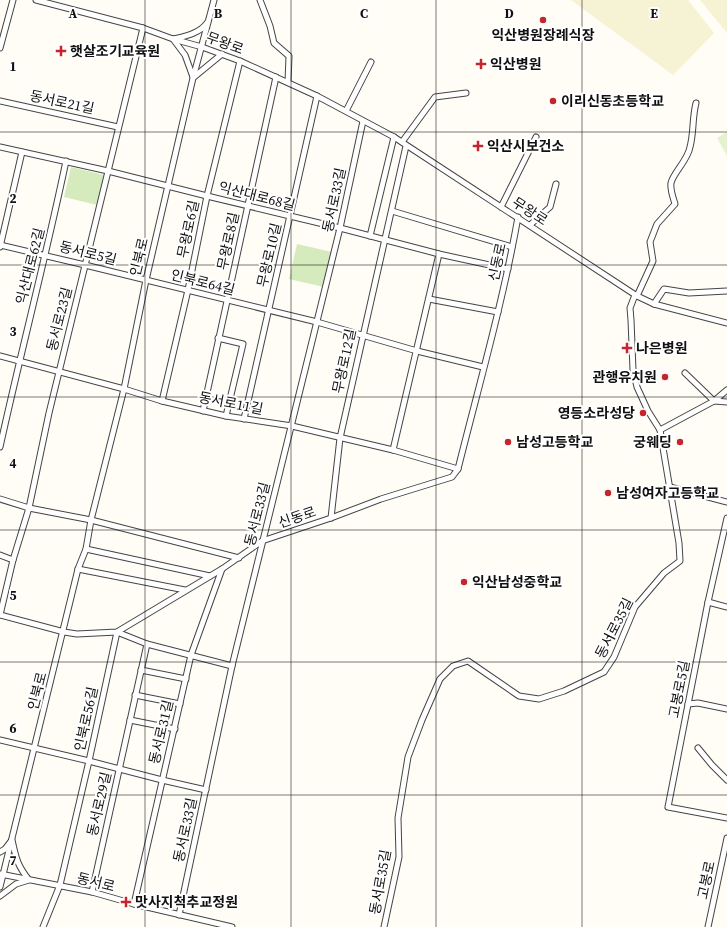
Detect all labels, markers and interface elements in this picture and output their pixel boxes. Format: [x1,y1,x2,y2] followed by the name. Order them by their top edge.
[69,5,78,22] text: A
[214,5,223,22] text: B
[360,5,368,22] text: C
[504,5,514,22] text: D
[650,5,658,22] text: E
[538,15,548,25] marker: 익산병원장례식장
[491,25,595,45] place label: 익산병원장례식장
[203,27,247,59] street label: 무왕로
[70,41,160,61] place label: 햇살조기교육원
[55,45,67,57] marker: 햇살조기교육원
[490,54,542,74] place label: 익산병원
[9,58,17,75] text: 1
[475,58,487,70] marker: 익산병원
[28,85,96,119] street label: 동서로21길
[561,91,664,111] place label: 이리신동초등학교
[548,96,558,106] marker: 이리신동초등학교
[487,136,564,156] place label: 익산시보건소
[472,140,484,152] marker: 익산시보건소
[317,166,351,234] street label: 동서로33길
[217,177,297,215] street label: 익산대로68길
[9,190,17,207] text: 2
[508,192,552,230] street label: 무왕로
[172,198,204,260] street label: 무왕로6길
[212,210,244,272] street label: 무왕로8길
[252,221,286,289] street label: 무왕로10길
[11,226,49,306] street label: 익산대로62길
[57,236,119,270] street label: 동서로5길
[125,236,153,278] street label: 인북로
[483,241,511,283] street label: 신동로
[169,264,237,300] street label: 인북로64길
[41,285,77,353] street label: 동서로23길
[9,323,17,340] text: 3
[327,327,361,395] street label: 무왕로12길
[636,338,688,358] place label: 나은병원
[621,342,633,354] marker: 나은병원
[593,367,657,387] place label: 관행유치원
[660,372,670,382] marker: 관행유치원
[197,387,265,419] street label: 동서로11길
[558,403,635,423] place label: 영등소라성당
[638,408,648,418] marker: 영등소라성당
[516,432,593,452] place label: 남성고등학교
[633,432,672,452] place label: 궁웨딩
[503,437,513,447] marker: 남성고등학교
[675,437,685,447] marker: 궁웨딩
[9,455,17,472] text: 4
[239,480,275,548] street label: 동서로33길
[616,483,719,503] place label: 남성여자고등학교
[603,488,613,498] marker: 남성여자고등학교
[275,501,319,533] street label: 신동로
[472,572,562,592] place label: 익산남성중학교
[459,577,469,587] marker: 익산남성중학교
[9,587,17,604] text: 5
[590,594,638,662] street label: 동서로35길
[664,658,694,720] street label: 고봉로5길
[23,670,51,712] street label: 인북로
[69,685,103,753] street label: 인북로56길
[144,698,178,766] street label: 동서로31길
[9,720,17,737] text: 6
[82,770,116,838] street label: 동서로29길
[168,796,202,864] street label: 동서로33길
[364,848,396,916] street label: 동서로35길
[9,852,17,869] text: 7
[692,859,720,901] street label: 고봉로
[75,868,117,896] street label: 동서로
[135,892,238,912] place label: 맛사지척추교정원
[120,896,132,908] marker: 맛사지척추교정원

